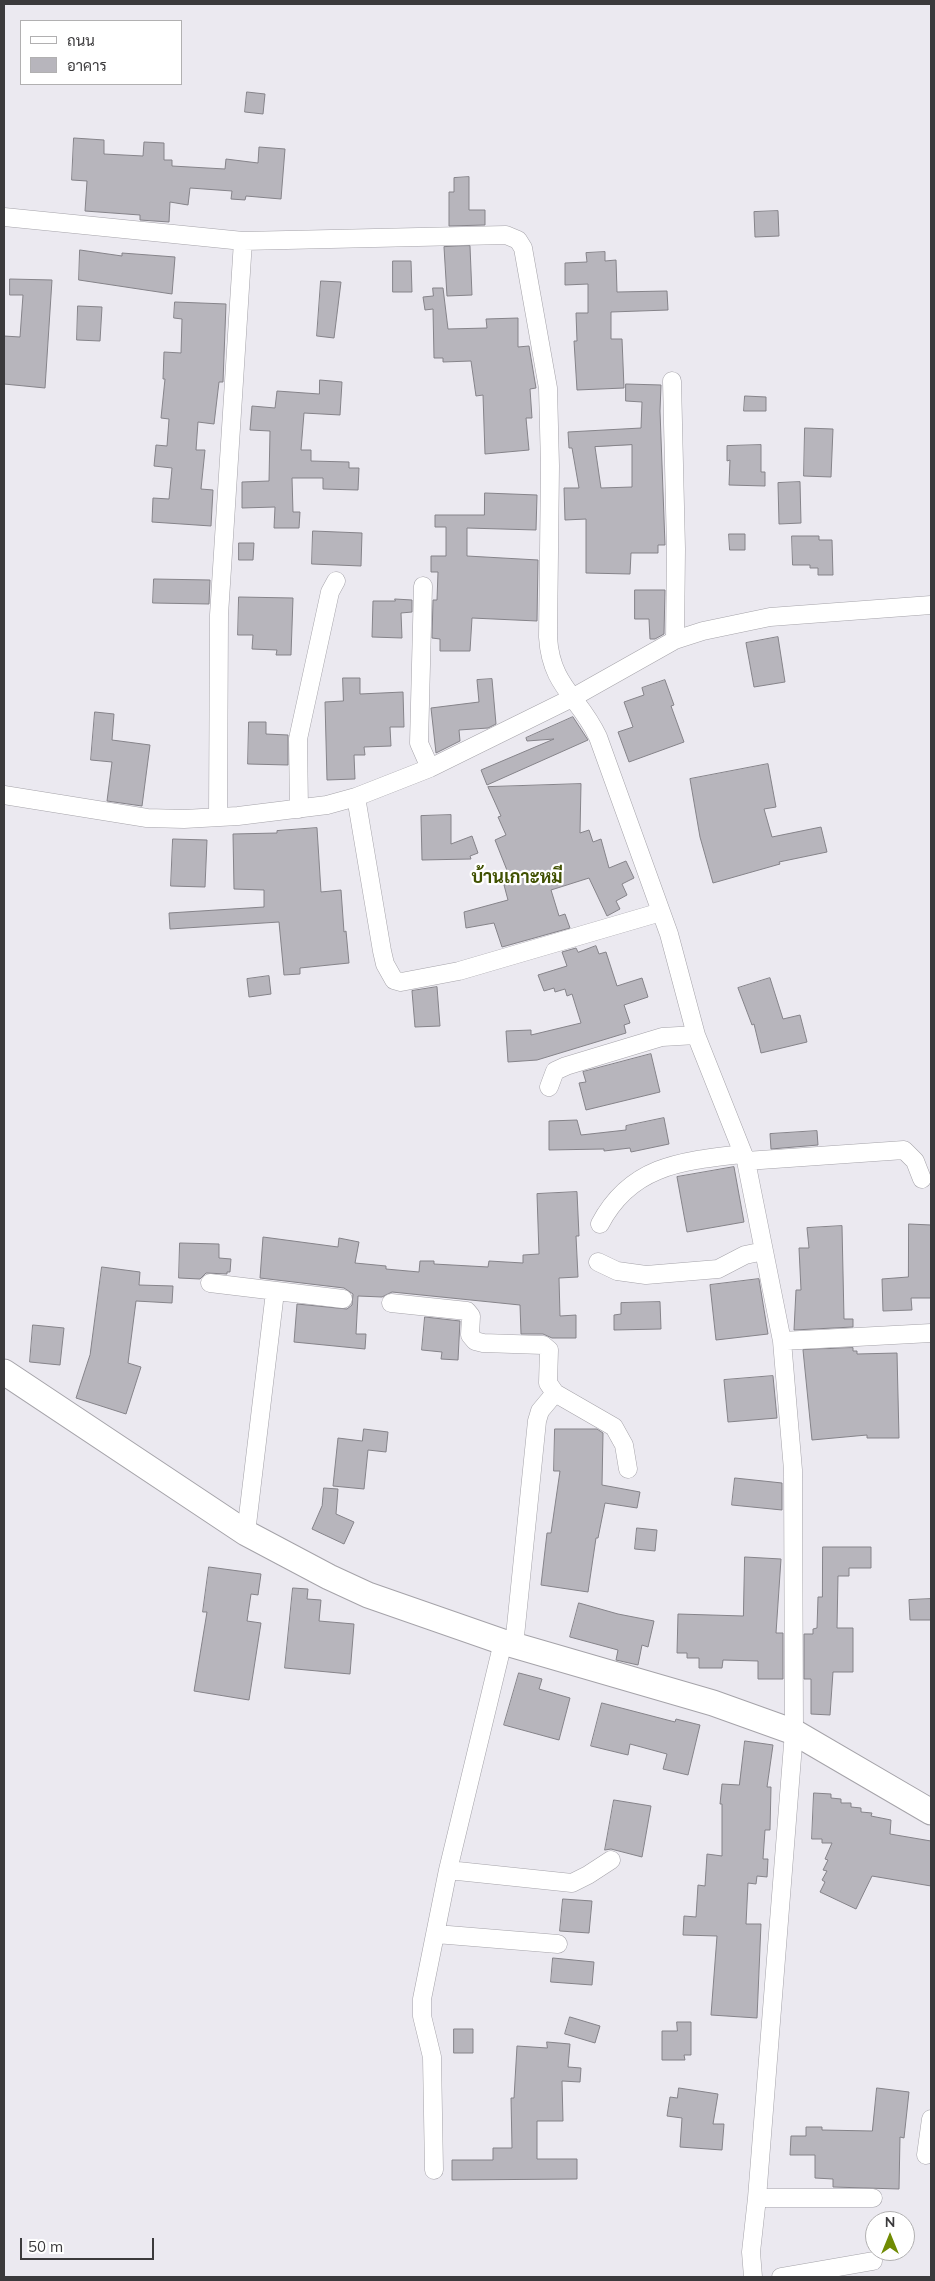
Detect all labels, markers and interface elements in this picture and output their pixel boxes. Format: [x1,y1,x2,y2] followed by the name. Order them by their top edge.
[20,20,182,85] legend
[67,31,95,50] text: ถนน
[67,56,107,75] text: อาคาร
[471,867,563,889] district label: บ้านเกาะหมี
[865,2211,915,2261] north arrow
[885,2213,895,2231] text: N
[22,2228,156,2260] scale bar
[28,2237,63,2256] text: 50 m

